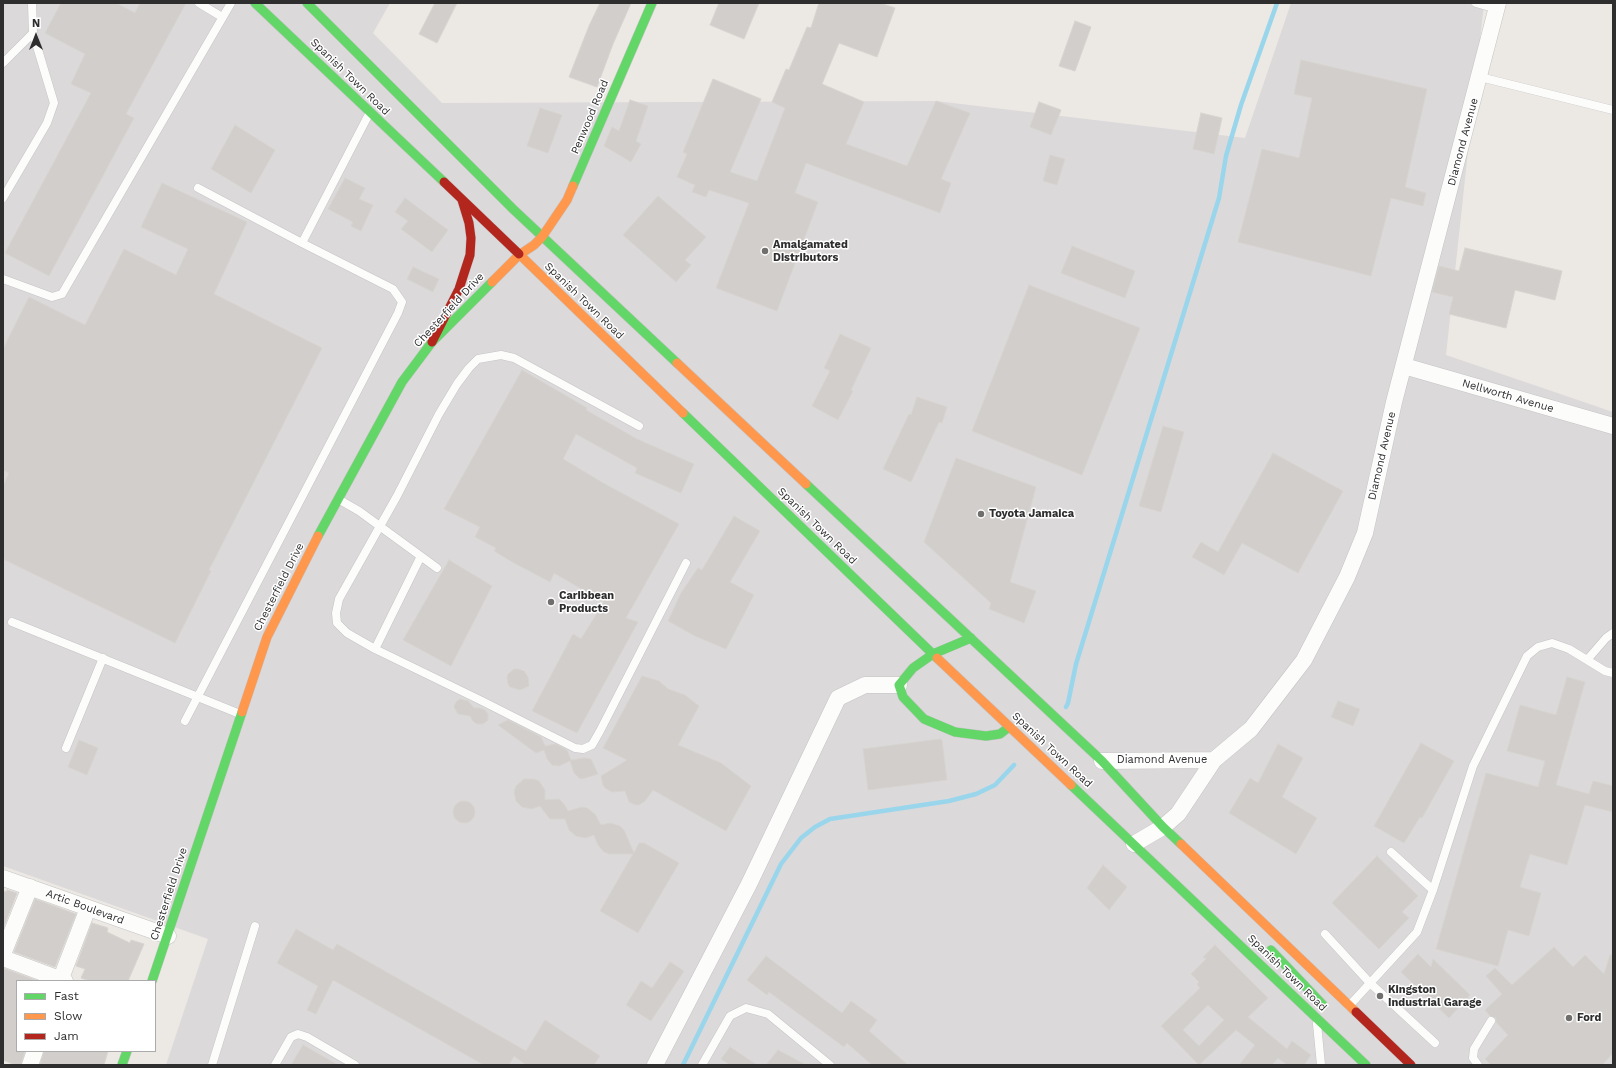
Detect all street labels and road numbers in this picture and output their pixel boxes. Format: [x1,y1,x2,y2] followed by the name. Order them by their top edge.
[308,36,392,118] street label: Spanish Town Road
[568,78,612,156] street label: Penwood Road
[1445,97,1481,187] street label: Diamond Avenue
[542,260,626,342] street label: Spanish Town Road
[411,270,487,350] street label: Chesterfield Drive
[1461,377,1555,415] street label: Nellworth Avenue
[1365,410,1399,502] street label: Diamond Avenue
[775,485,859,567] street label: Spanish Town Road
[251,541,307,633] street label: Chesterfield Drive
[1009,709,1095,791] street label: Spanish Town Road
[1117,753,1207,767] street label: Diamond Avenue
[148,846,190,942] street label: Chesterfield Drive
[44,887,126,927] street label: Artic Boulevard
[1245,932,1329,1014] street label: Spanish Town Road

